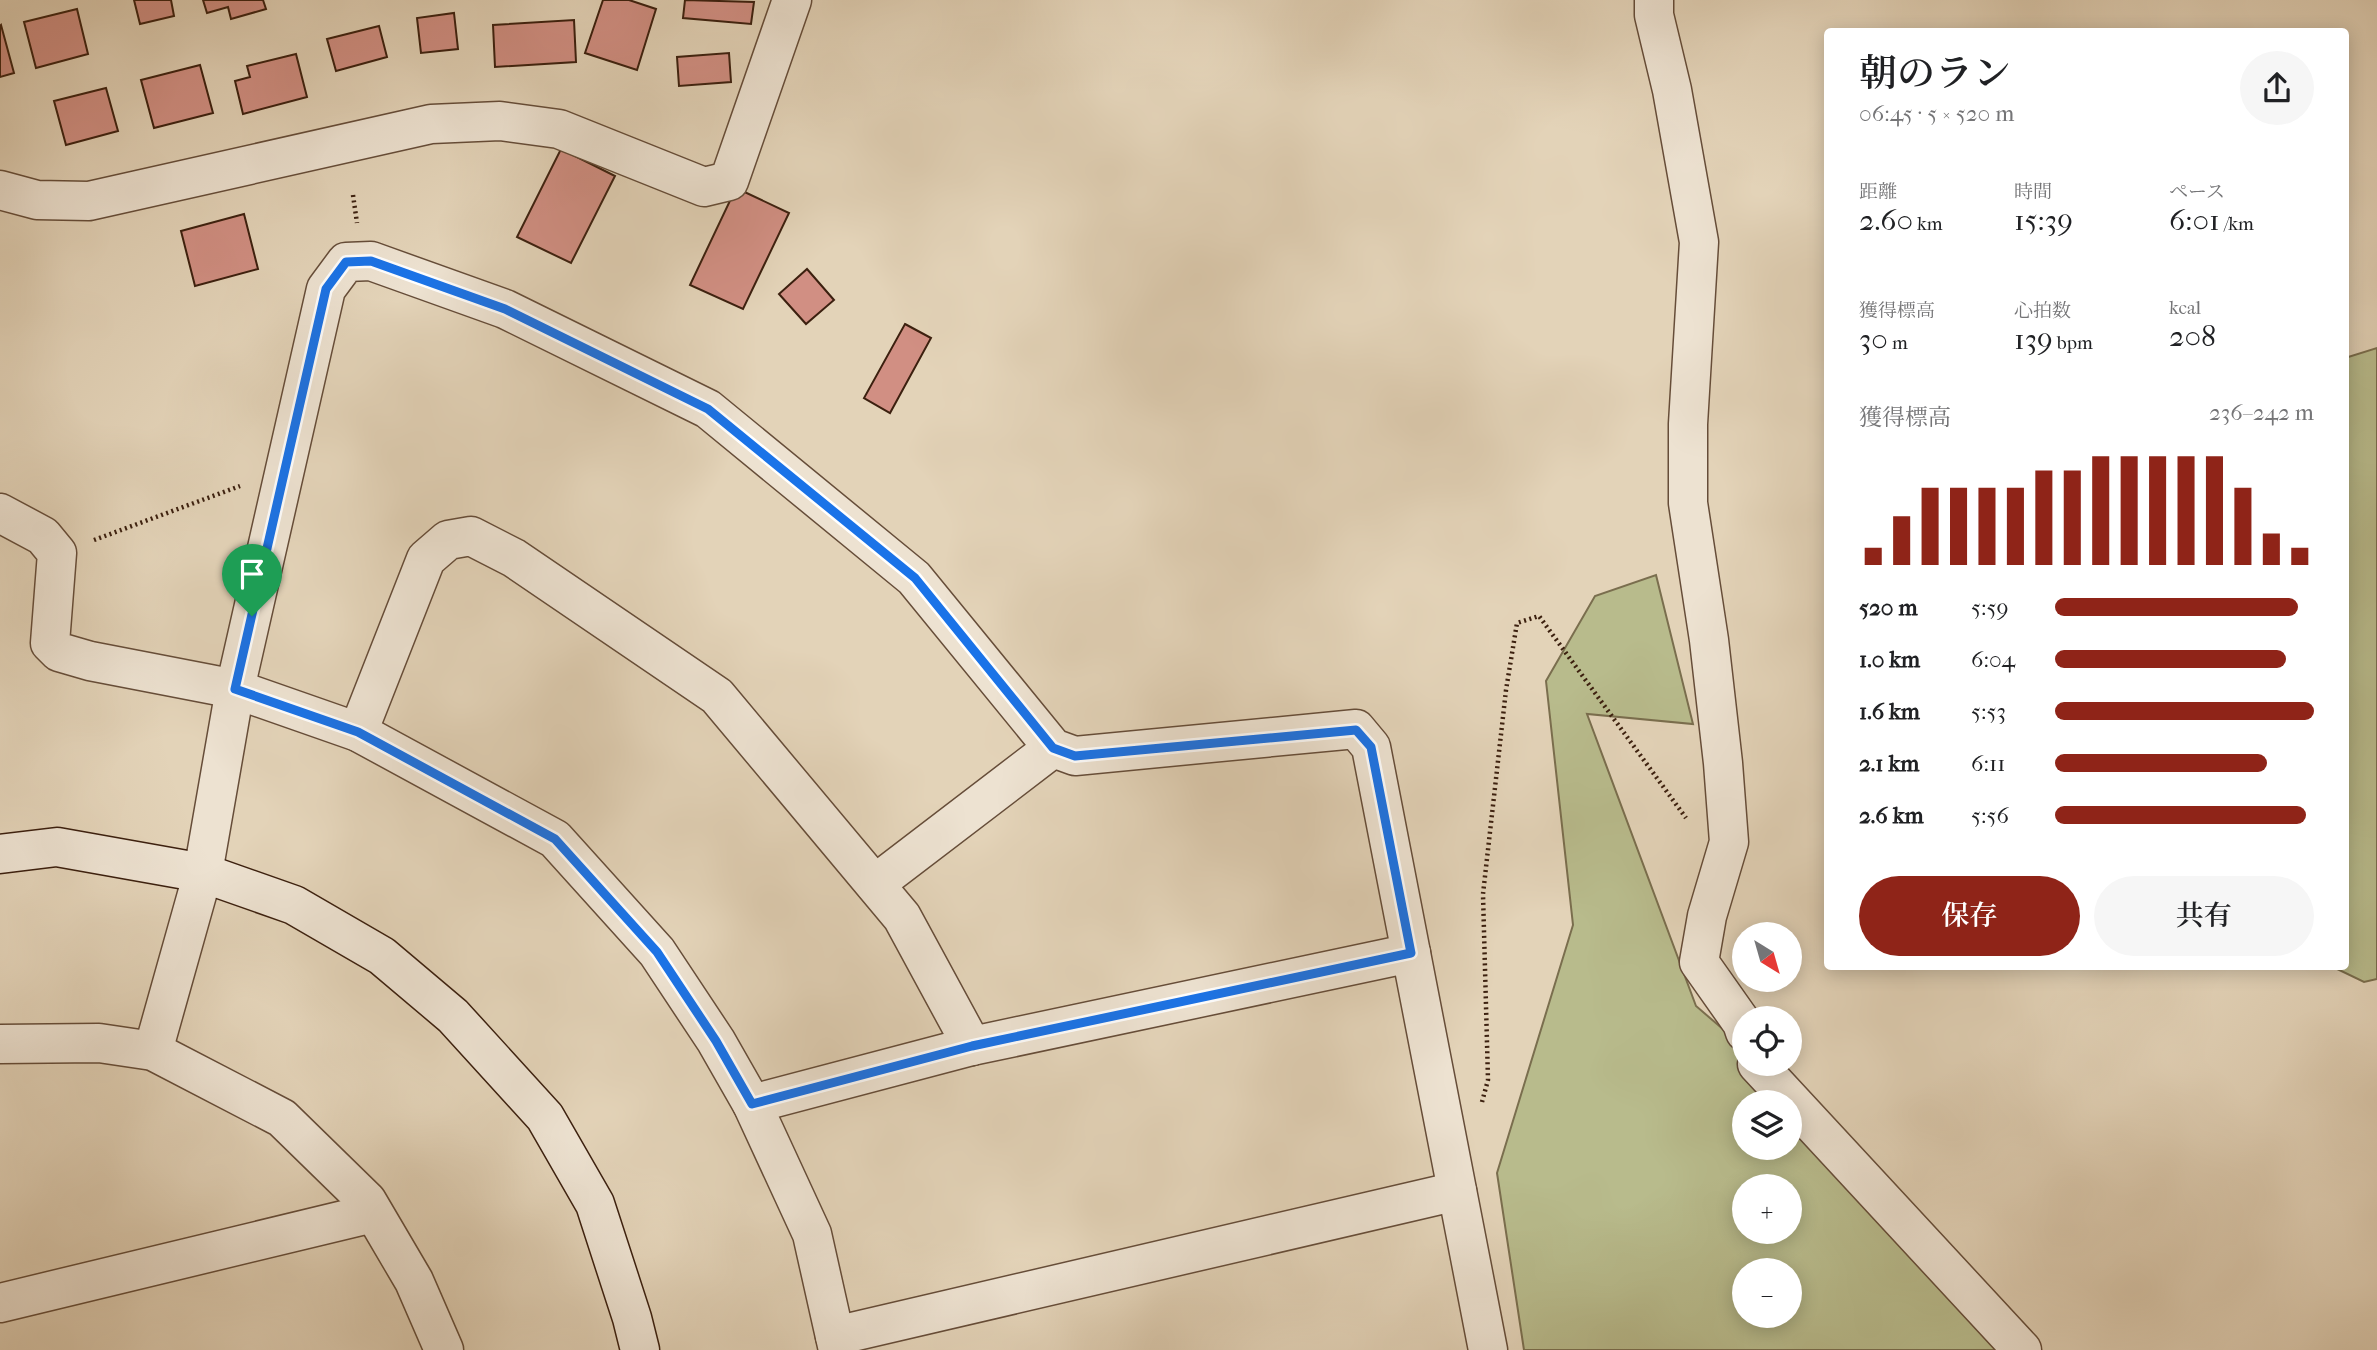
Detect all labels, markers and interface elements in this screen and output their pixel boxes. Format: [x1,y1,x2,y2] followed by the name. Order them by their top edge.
[1859,51,2011,96] text: 朝のラン
[2240,51,2314,125] button: share
[1859,100,2014,127] text: 06:45 · 5 × 520 m
[1859,181,1897,203] text: 距離
[2014,181,2052,203] text: 時間
[2169,181,2225,203] text: ペース
[1859,203,1913,238] text: 2.60
[2014,203,2073,238] text: 15:39
[2169,203,2220,238] text: 6:01
[1913,213,1943,235] text: km
[2220,213,2254,235] text: /km
[2169,297,2201,319] text: kcal
[1859,300,1935,322] text: 獲得標高
[2014,300,2071,322] text: 心拍数
[2169,319,2216,354] text: 208
[1859,322,1888,357] text: 30
[2014,322,2053,357] text: 139
[1888,332,1908,354] text: m
[2053,332,2093,354] text: bpm
[2209,399,2314,426] text: 236–242 m
[1859,404,1951,431] text: 獲得標高
[222,544,282,616] pin
[233,555,271,593] icon: arrive
[1859,594,1918,621] text: 520 m
[1971,594,2009,621] text: 5:59
[1859,646,1920,673] text: 1.0 km
[1971,646,2015,673] text: 6:04
[1859,698,1920,725] text: 1.6 km
[1971,698,2006,725] text: 5:53
[1859,750,1919,777] text: 2.1 km
[1971,750,2005,777] text: 6:11
[1859,802,1924,829] text: 2.6 km
[1971,802,2009,829] text: 5:56
[1859,876,2080,956] button: 保存
[2094,876,2314,956] button: 共有
[1732,922,1802,992] north arrow
[1732,922,1802,1328] map controls
[1732,1006,1802,1076] button: locate
[1732,1090,1802,1160] button: layers
[1732,1174,1802,1244] button: +
[1732,1258,1802,1328] button: −

